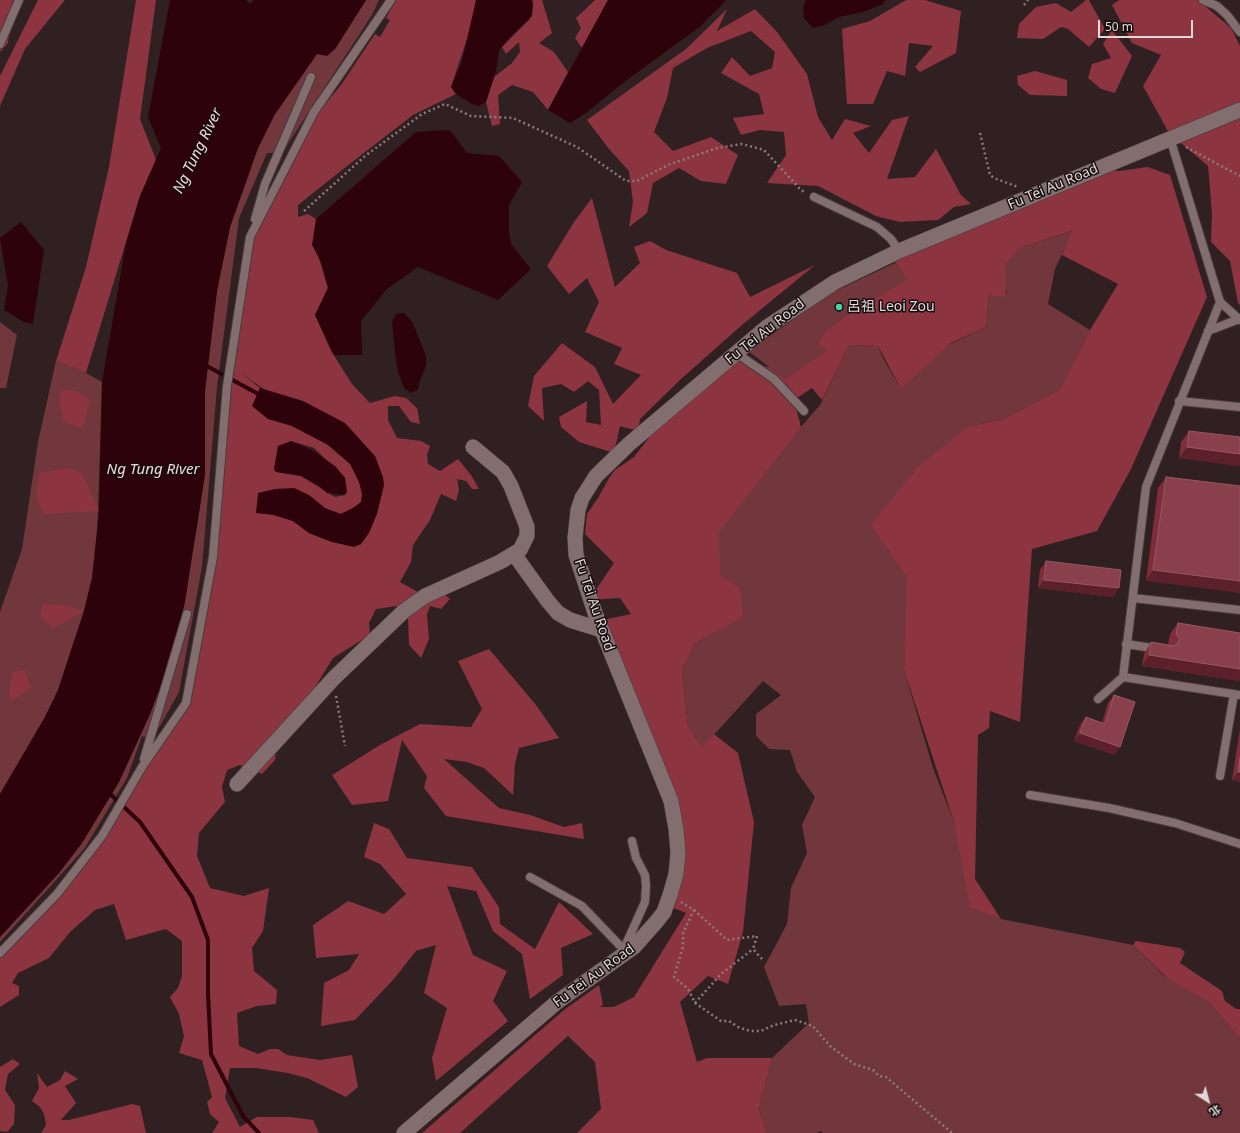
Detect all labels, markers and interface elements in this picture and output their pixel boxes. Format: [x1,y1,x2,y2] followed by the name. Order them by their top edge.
[1100,12,1195,38] scale bar
[1105,18,1133,35] text: 50 m
[170,105,226,197] water label: Ng Tung River
[1005,160,1101,214] street label: Fu Tei Au Road
[722,296,808,368] street label: Fu Tei Au Road
[847,299,935,315] place label: 呂祖 Leoi Zou
[834,302,844,312] marker: 呂祖 Leoi Zou
[107,461,199,479] water label: Ng Tung River
[570,557,618,653] street label: Fu Tei Au Road
[550,941,638,1011] street label: Fu Tei Au Road
[1188,1081,1228,1121] north arrow
[1206,1102,1224,1120] text: 北

